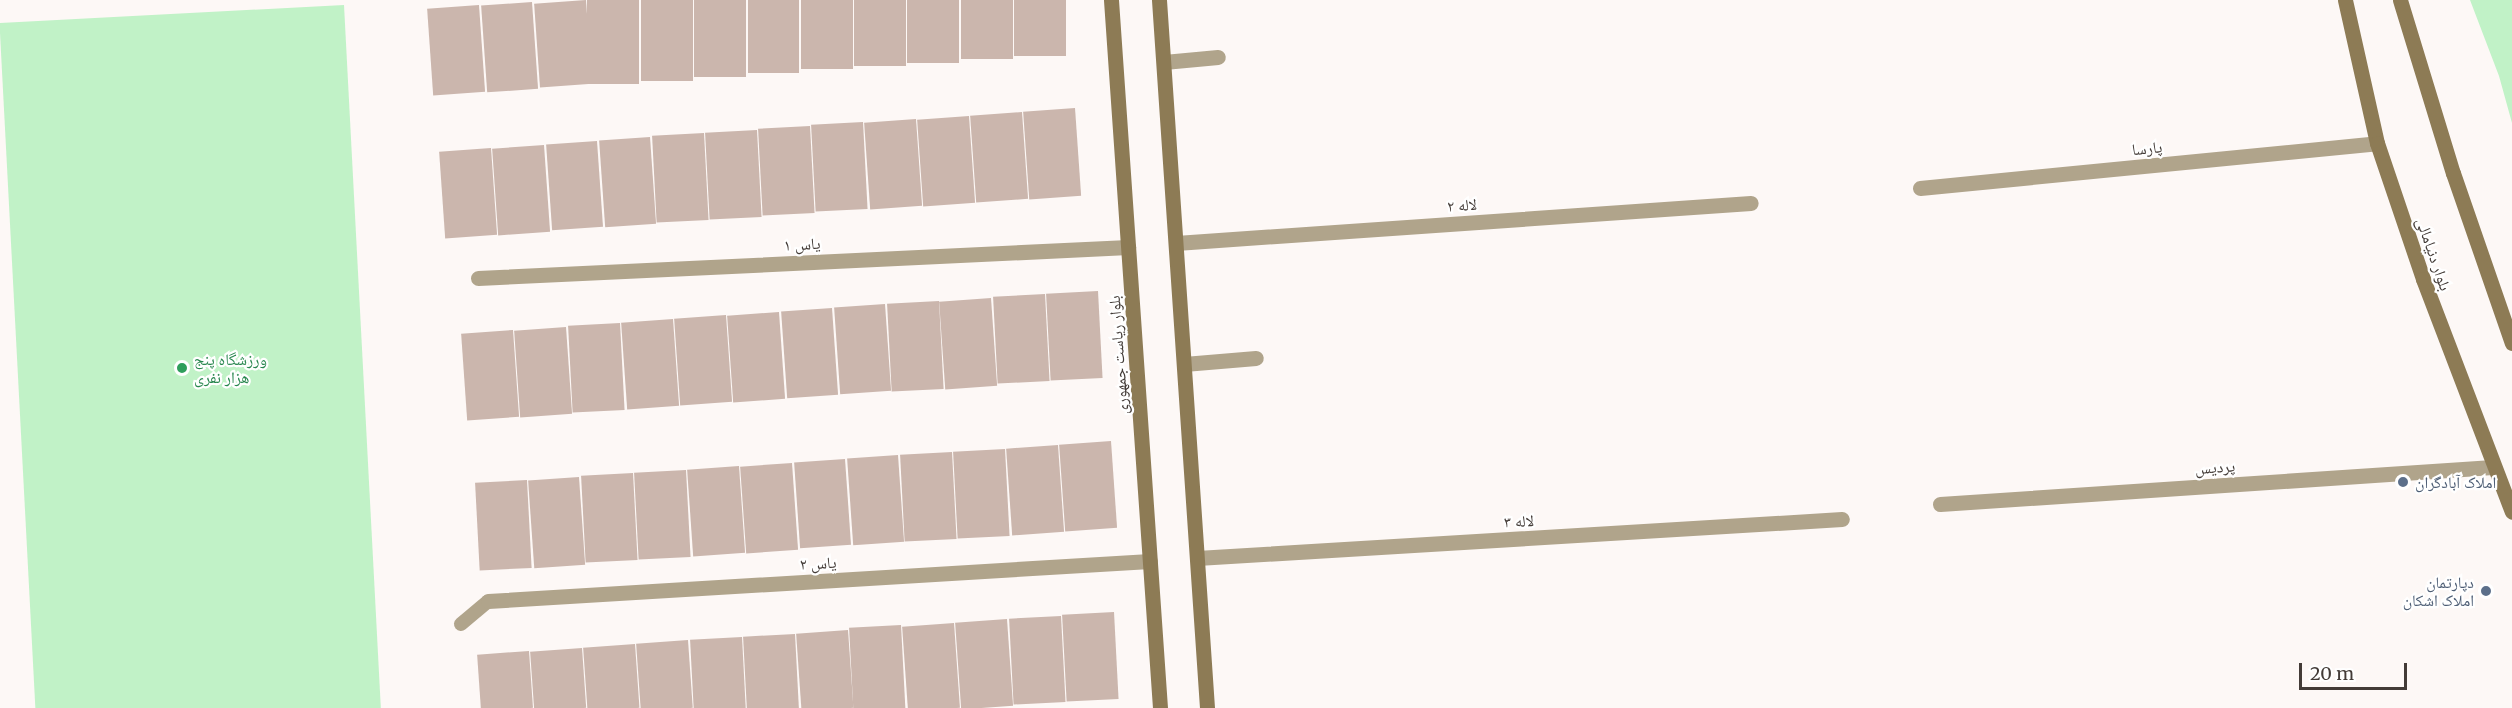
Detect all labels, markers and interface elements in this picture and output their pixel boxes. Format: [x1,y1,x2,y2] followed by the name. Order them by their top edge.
[2131,137,2163,159] street label: پارسا
[1446,194,1478,216] street label: لاله ۲
[2413,215,2455,293] street label: بلوار دنیامالی
[783,233,821,255] street label: یاس ۱
[1104,295,1132,415] street label: بلوار ریاست جمهوری
[194,349,267,387] place label: ورزشگاه پنج هزار نفری
[175,361,189,375] marker: ورزشگاه پنج هزار نفری
[2194,456,2236,478] street label: پردیس
[2415,472,2496,492] place label: املاک آبادگران
[2396,475,2410,489] marker: املاک آبادگران
[1504,511,1534,531] street label: لاله ۳
[799,552,837,574] street label: یاس ۲
[2403,572,2474,610] place label: دپارتمان املاک اشکان
[2479,584,2493,598] marker: دپارتمان املاک اشکان
[2302,651,2410,689] scale bar
[2310,662,2354,685] text: 20 m

